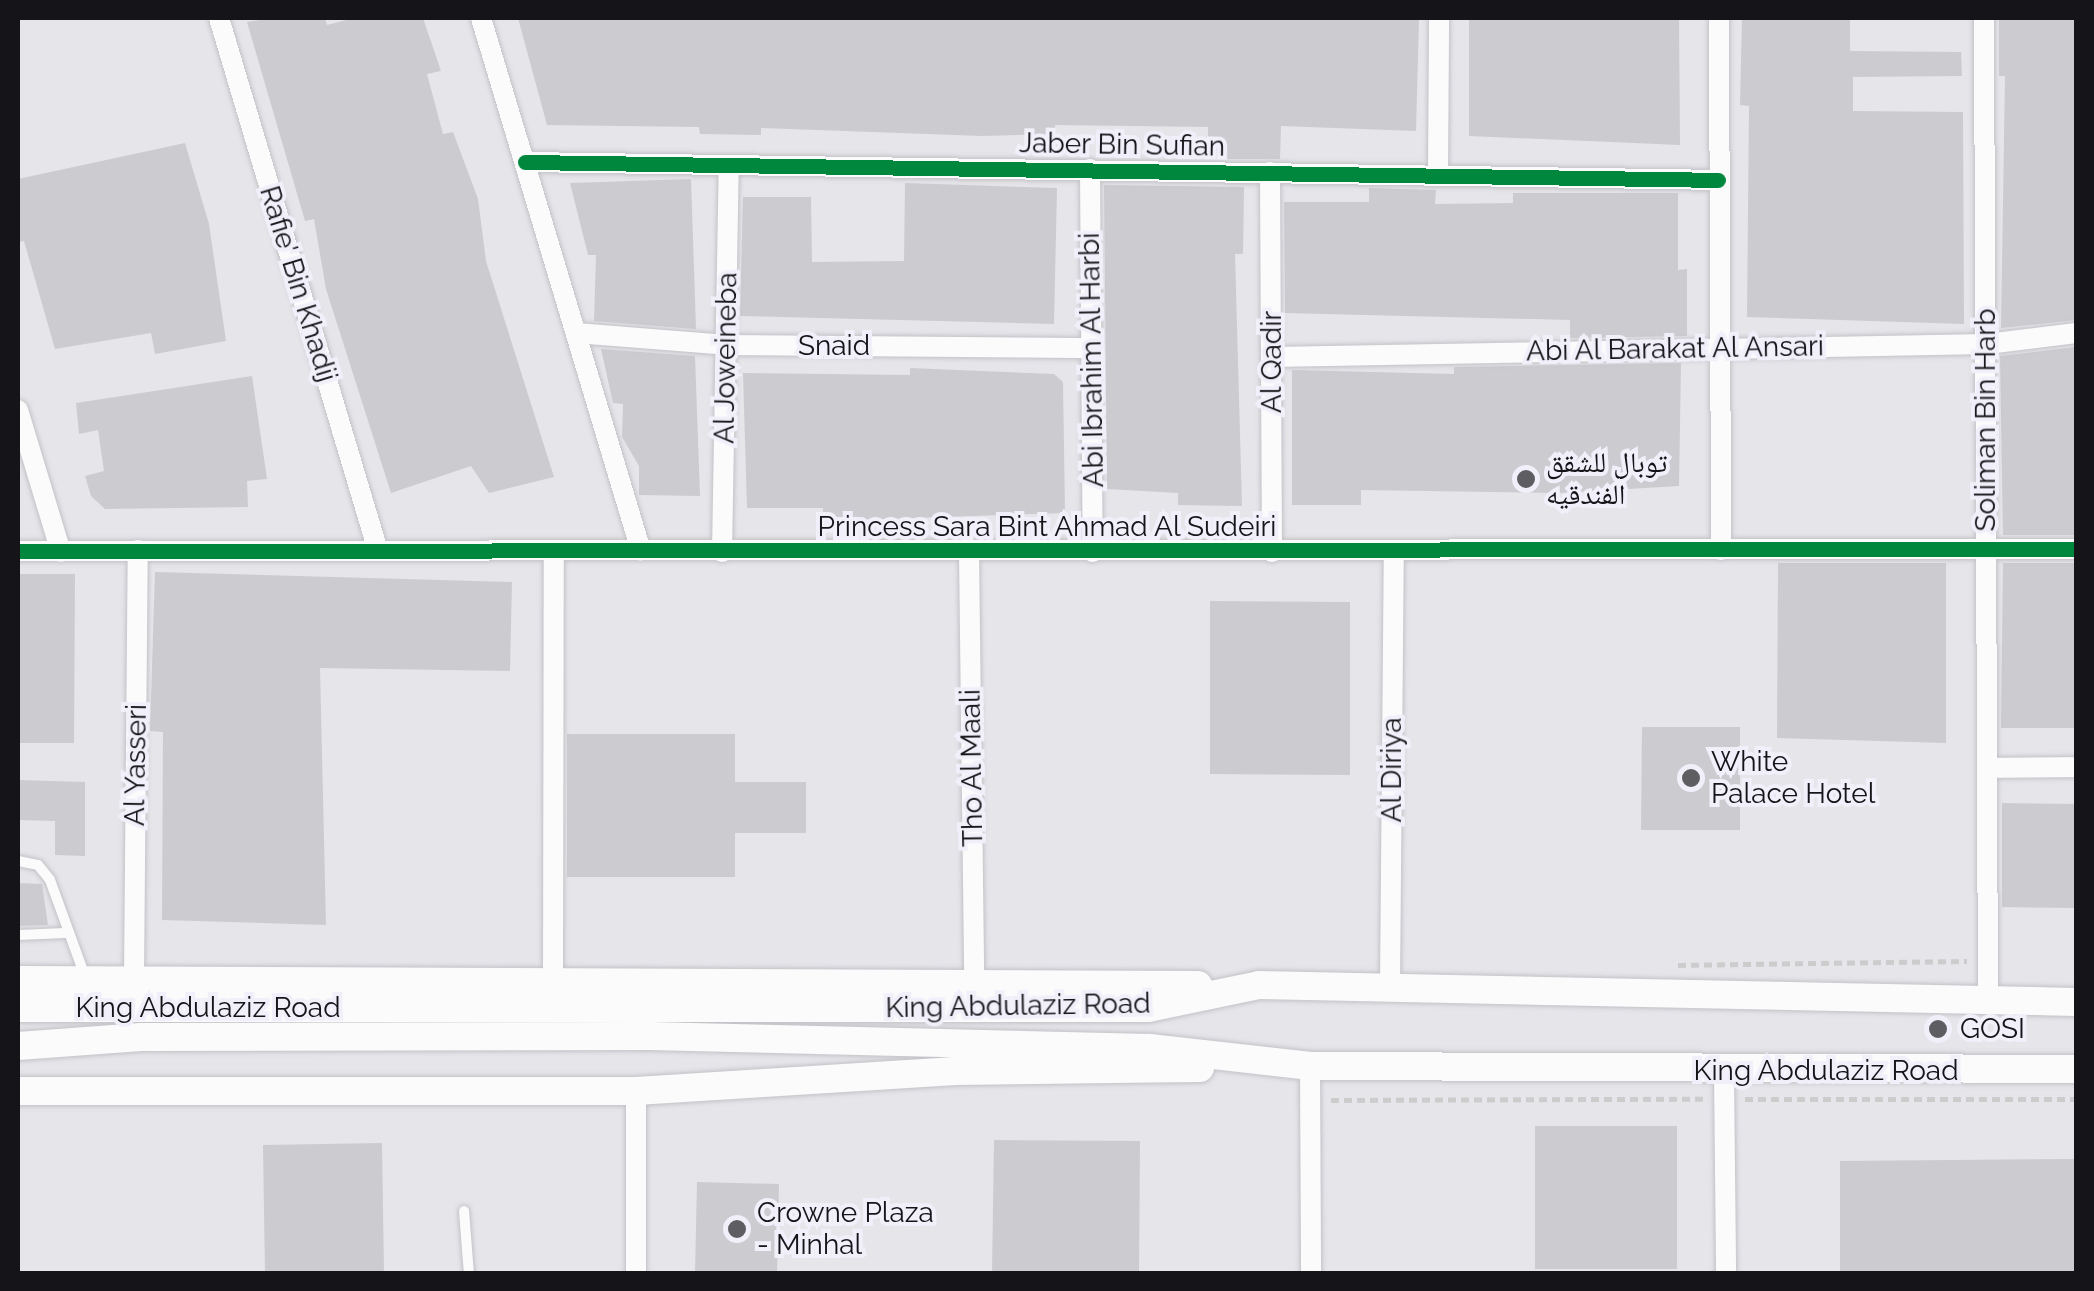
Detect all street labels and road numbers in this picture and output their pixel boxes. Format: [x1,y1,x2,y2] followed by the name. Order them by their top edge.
[1018,126,1226,164] street label: Jaber Bin Sufian
[252,182,344,386] street label: Rafie' Bin Khadij
[1073,231,1111,489] street label: Abi Ibrahim Al Harbi
[708,271,744,445] street label: Al Joweineba
[1969,309,2003,531] street label: Soliman Bin Harb
[1255,310,1289,414] street label: Al Qadir
[798,329,870,363] street label: Snaid
[1524,330,1826,368] street label: Abi Al Barakat Al Ansari
[816,510,1278,544] street label: Princess Sara Bint Ahmad Al Sudeiri
[954,688,990,848] street label: Tho Al Maali
[118,703,154,827] street label: Al Yasseri
[1375,717,1409,823] street label: Al Diriya
[885,987,1151,1025] street label: King Abdulaziz Road
[75,991,341,1025] street label: King Abdulaziz Road
[1693,1054,1959,1088] street label: King Abdulaziz Road

